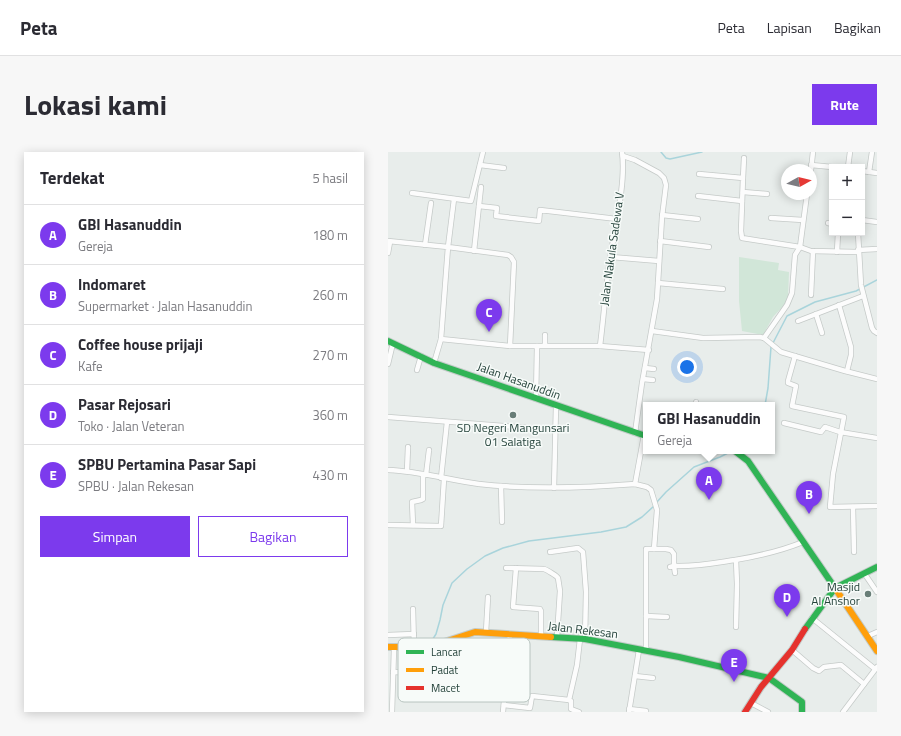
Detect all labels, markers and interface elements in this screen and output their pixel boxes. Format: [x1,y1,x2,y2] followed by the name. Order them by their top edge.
[20,13,58,42] text: Peta
[717,17,745,38] text: Peta
[767,17,812,38] text: Lapisan
[834,17,881,38] text: Bagikan
[24,83,167,126] text: Lokasi kami
[812,84,877,125] button: Rute
[781,164,817,200] north arrow
[829,164,865,236] map controls
[829,164,865,200] button: +
[40,165,104,191] text: Terdekat
[312,168,348,188] text: 5 hasil
[594,191,629,307] street label: Jalan Nakula Sadewa V
[829,200,865,236] button: −
[78,213,182,236] text: GBI Hasanuddin
[49,225,57,245] text: A
[312,225,348,245] text: 180 m
[78,236,113,256] text: Gereja
[78,273,146,296] text: Indomaret
[49,285,57,305] text: B
[312,285,348,305] text: 260 m
[78,296,252,316] text: Supermarket · Jalan Hasanuddin
[476,299,502,332] pin: C
[78,333,203,356] text: Coffee house prijaji
[49,345,57,365] text: C
[312,345,348,365] text: 270 m
[78,356,103,376] text: Kafe
[475,357,564,404] street label: Jalan Hasanuddin
[677,357,697,377] your location
[78,393,171,416] text: Pasar Rejosari
[643,402,775,454] popup
[49,405,57,425] text: D
[312,405,348,425] text: 360 m
[657,407,761,430] text: GBI Hasanuddin
[508,410,518,420] marker: SD Negeri Mangunsari 01 Salatiga
[78,416,184,436] text: Toko · Jalan Veteran
[457,418,569,451] place label: SD Negeri Mangunsari 01 Salatiga
[657,430,692,450] text: Gereja
[78,453,256,476] text: SPBU Pertamina Pasar Sapi
[49,465,57,485] text: E
[312,465,348,485] text: 430 m
[696,467,722,500] pin: A
[78,476,194,496] text: SPBU · Jalan Rekesan
[796,481,822,514] pin: B
[40,516,190,557] button: Simpan
[198,516,348,557] button: Bagikan
[811,577,860,610] place label: Masjid Al Anshor
[774,584,800,617] pin: D
[863,589,873,599] marker: Masjid Al Anshor
[547,616,619,643] street label: Jalan Rekesan
[398,638,530,702] legend
[431,644,462,660] text: Lancar
[721,649,747,682] pin: E
[431,662,458,678] text: Padat
[431,680,460,696] text: Macet

